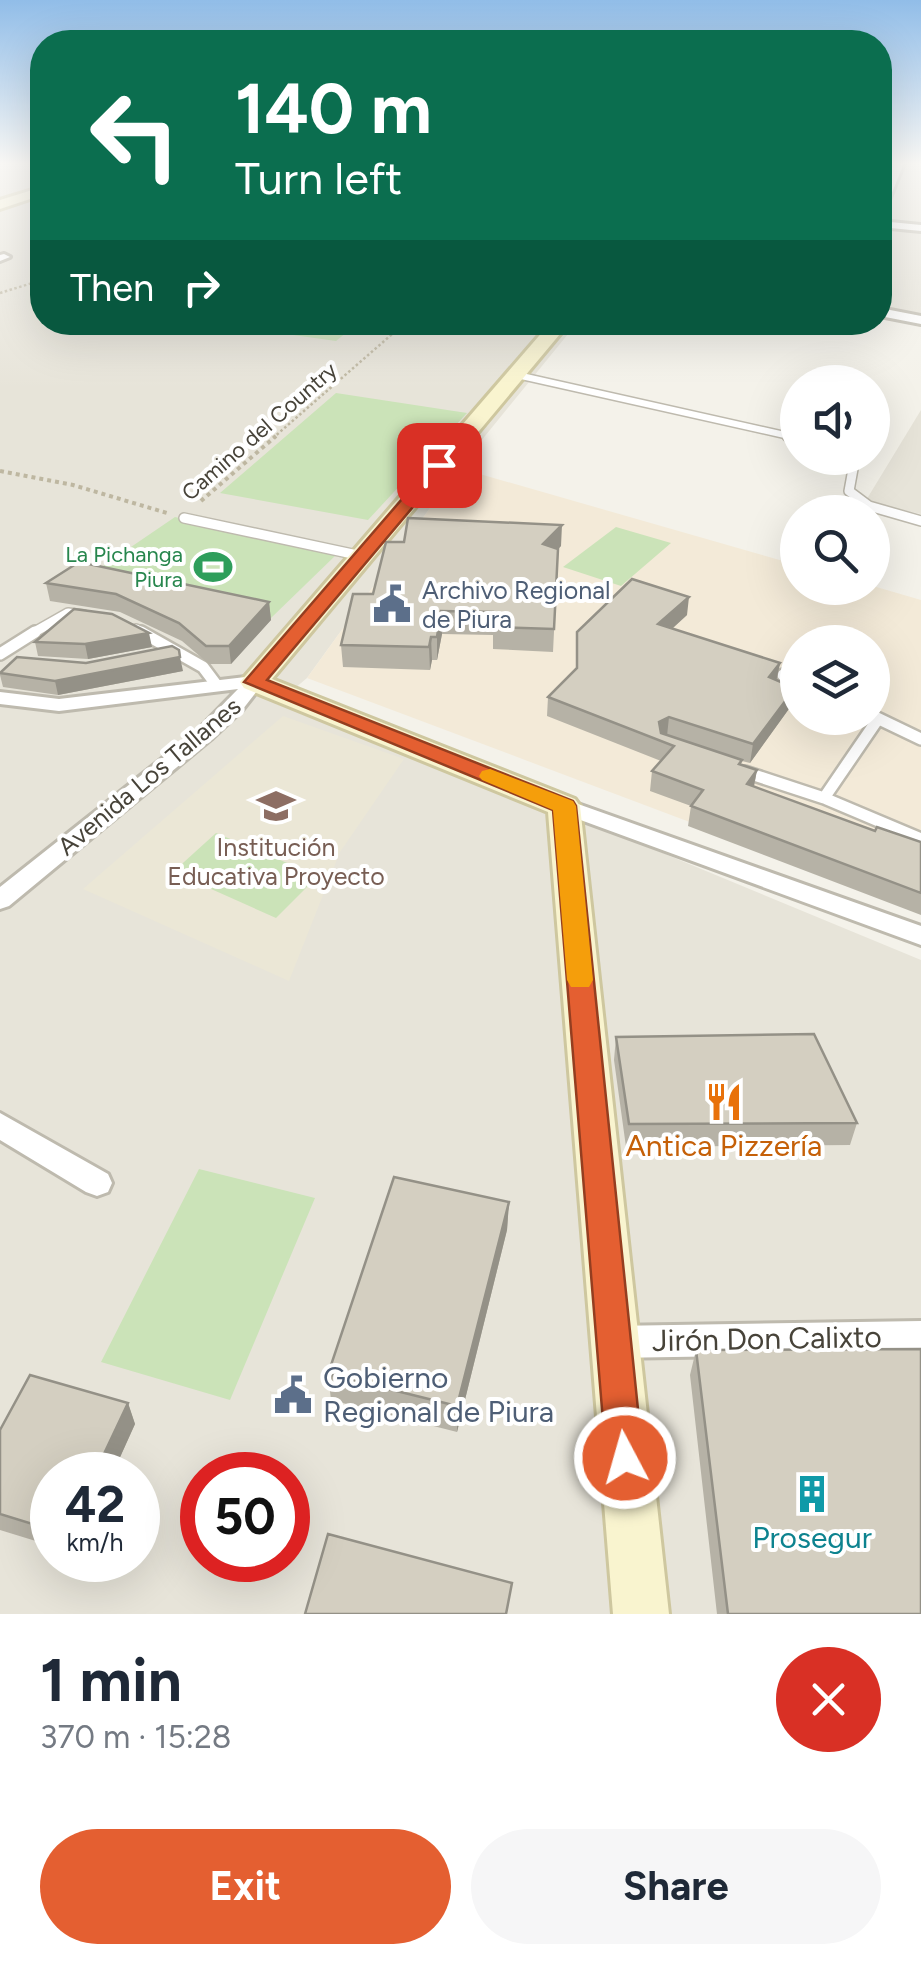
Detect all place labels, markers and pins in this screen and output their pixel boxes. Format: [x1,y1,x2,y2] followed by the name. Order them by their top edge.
[397,423,482,508] pin
[65,541,183,593] place label: La Pichanga Piura
[192,546,234,588] sports icon: La Pichanga Piura
[422,575,611,634] place label: Archivo Regional de Piura
[371,583,413,625] public building icon: Archivo Regional de Piura
[255,785,297,827] school or university icon: Institución Educativa Proyecto
[167,832,385,891] place label: Institución Educativa Proyecto
[703,1081,745,1123] restaurant icon: Antica Pizzería
[626,1127,822,1164] place label: Antica Pizzería
[323,1359,554,1430] place label: Gobierno Regional de Piura
[272,1374,314,1416] public building icon: Gobierno Regional de Piura
[791,1473,833,1515] building icon: Prosegur
[752,1519,872,1556] place label: Prosegur

